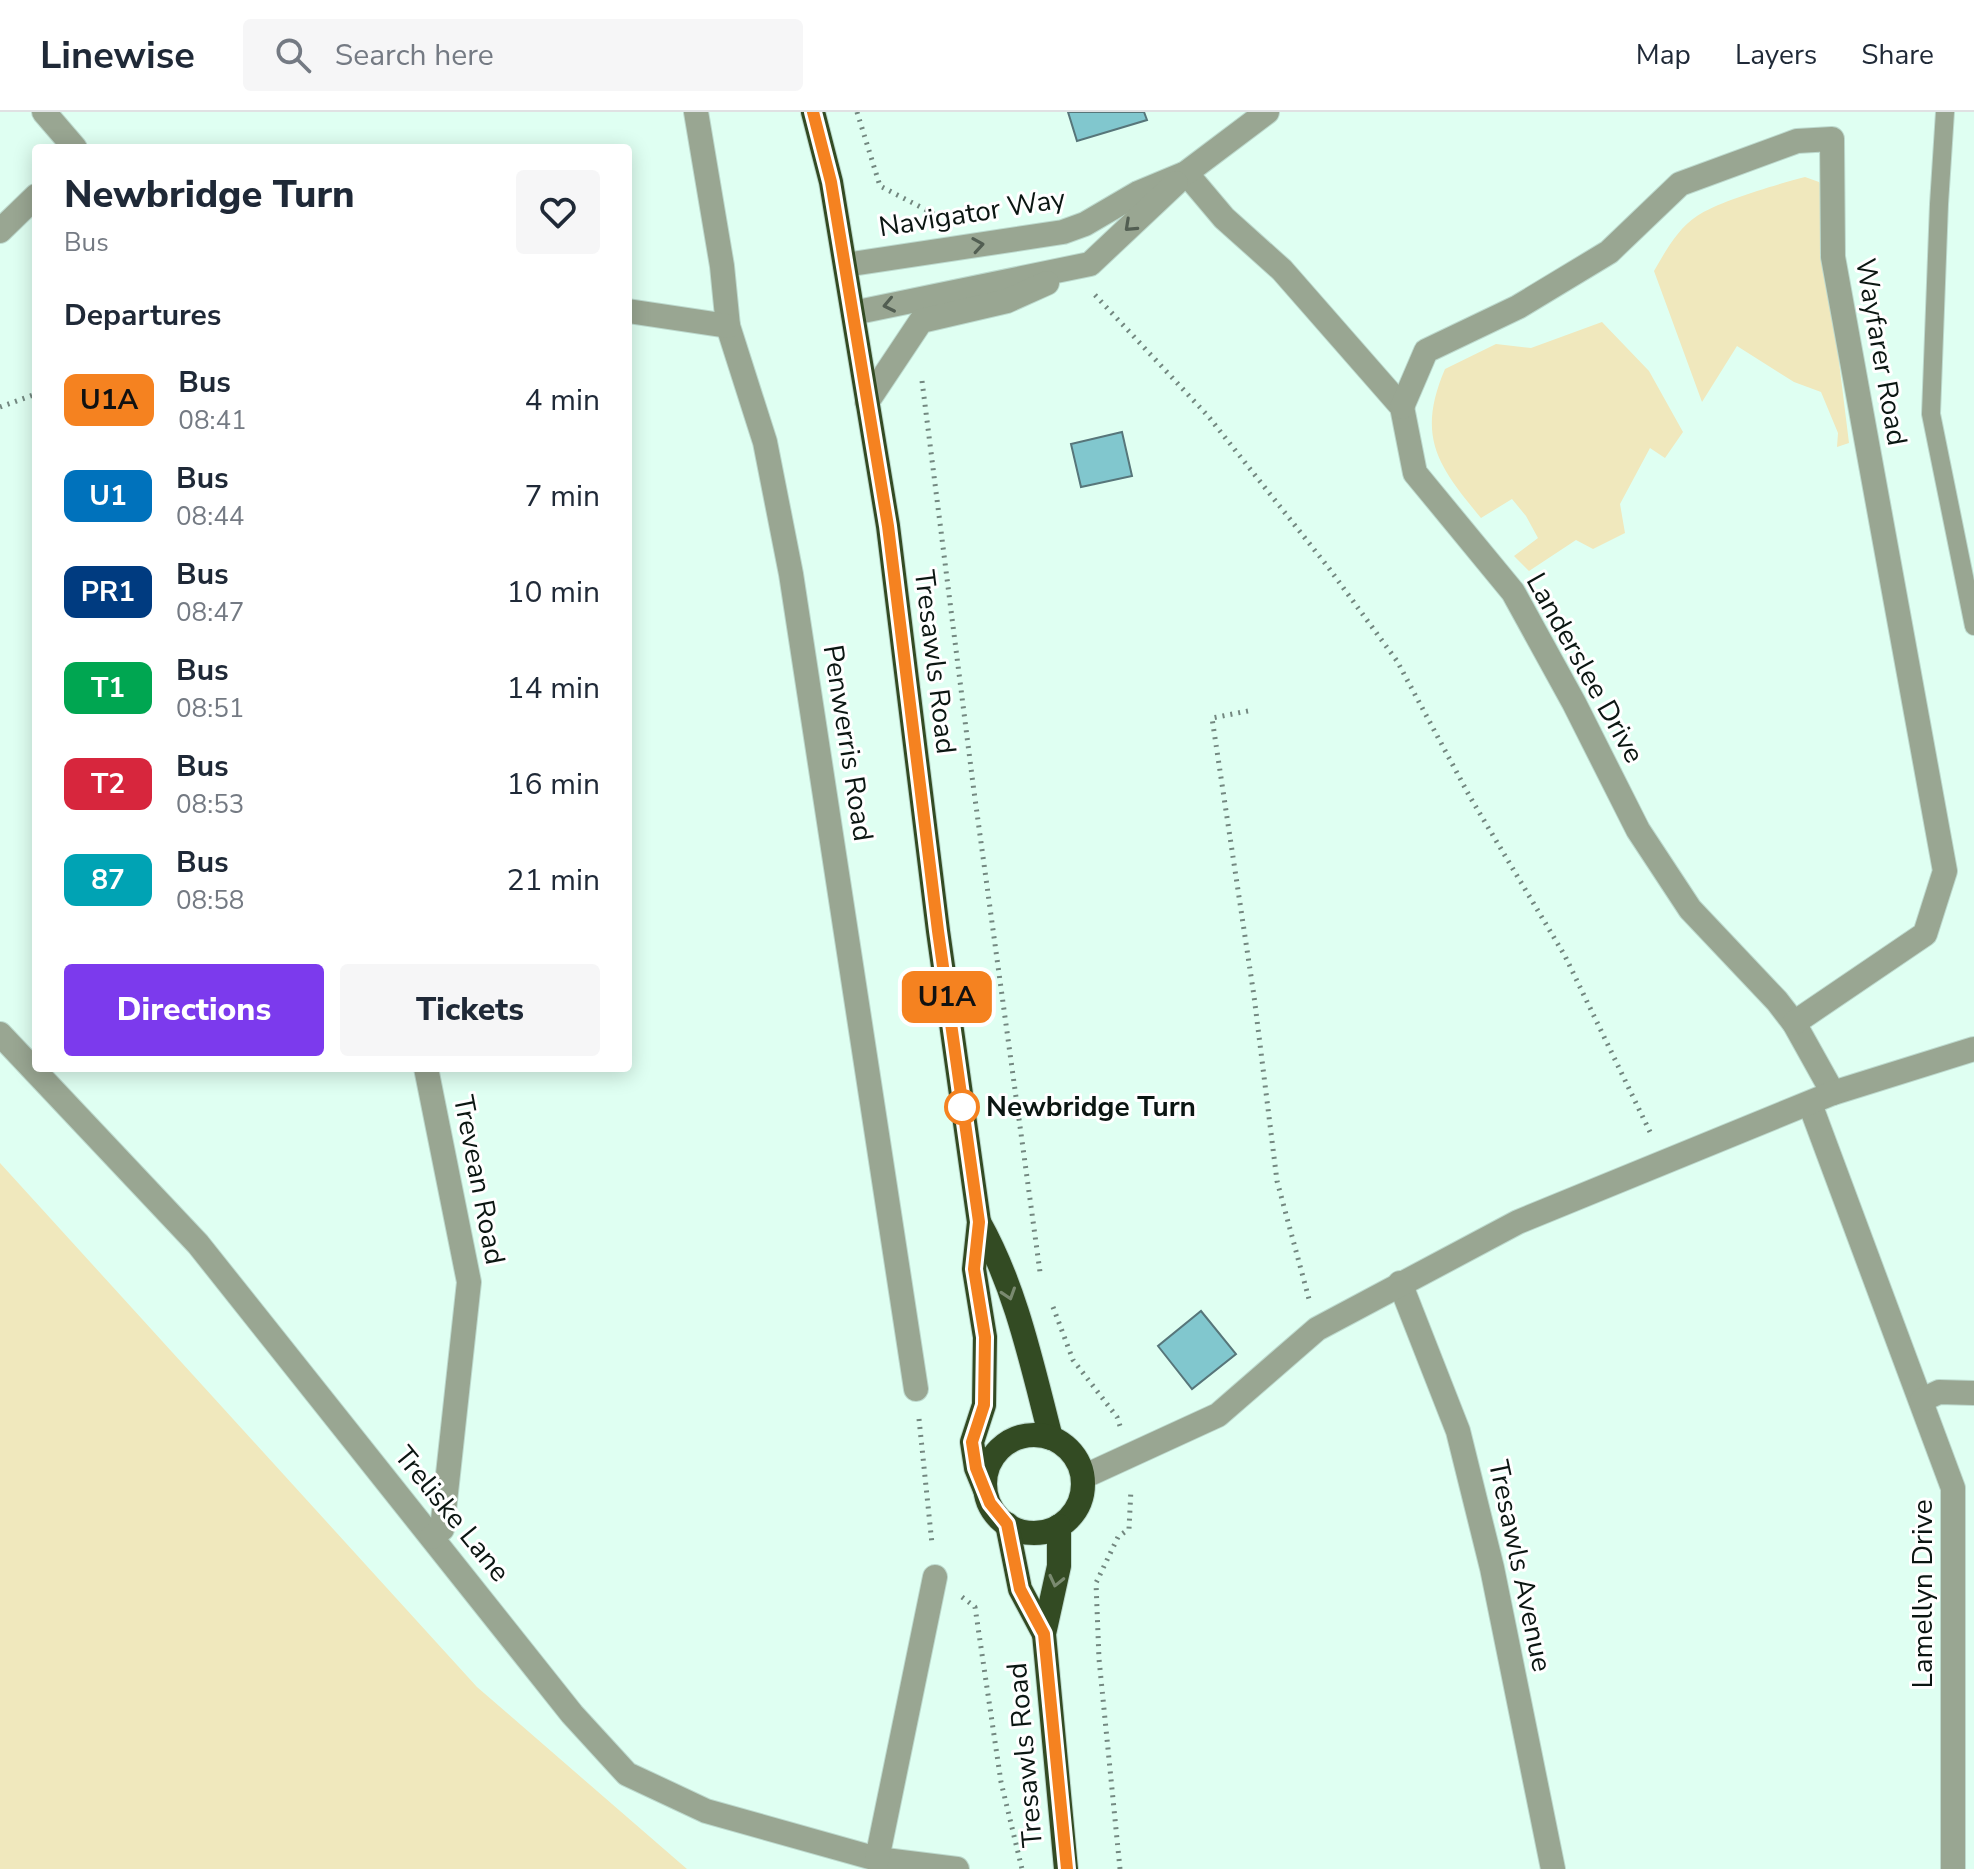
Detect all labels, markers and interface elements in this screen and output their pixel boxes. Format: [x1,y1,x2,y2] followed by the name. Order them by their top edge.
[243,19,803,91] search box
[40,30,195,81] text: Linewise
[271,33,315,77] icon: search
[335,35,494,76] text: Search here
[1636,36,1691,74] text: Map
[1735,36,1817,74] text: Layers
[1861,36,1934,74] text: Share
[64,169,355,220] text: Newbridge Turn
[516,170,600,254] button: heart
[876,179,1069,246] street label: Navigator Way
[1125,217,1139,232] one-way arrow
[64,225,109,260] text: Bus
[971,237,985,254] one-way arrow
[1846,255,1916,449] street label: Wayfarer Road
[64,295,221,336] text: Departures
[883,296,896,313] one-way arrow
[178,362,231,403] text: Bus
[525,380,600,421] text: 4 min
[80,381,138,419] text: U1A
[178,403,247,438] text: 08:41
[176,458,229,499] text: Bus
[525,476,600,517] text: 7 min
[89,477,127,515] text: U1
[176,499,244,534] text: 08:44
[176,554,229,595] text: Bus
[1517,566,1653,770] street label: Landerslee Drive
[905,568,965,756] street label: Tresawls Road
[507,572,600,613] text: 10 min
[81,573,135,611] text: PR1
[176,595,244,630] text: 08:47
[814,642,882,844] street label: Penwerris Road
[176,650,229,691] text: Bus
[507,668,600,709] text: 14 min
[91,669,125,707] text: T1
[176,691,244,726] text: 08:51
[176,746,229,787] text: Bus
[507,764,600,805] text: 16 min
[91,765,125,803] text: T2
[176,787,244,822] text: 08:53
[176,842,229,883] text: Bus
[507,860,600,901] text: 21 min
[91,861,125,899] text: 87
[176,883,244,918] text: 08:58
[64,964,324,1056] button: Directions
[340,964,600,1056] button: Tickets
[901,971,993,1023] line badge: U1A
[918,978,976,1016] text: U1A
[986,1088,1196,1126] place label: Newbridge Turn
[945,1090,979,1124] marker: Newbridge Turn
[444,1092,514,1268] street label: Trevean Road
[1000,1286,1016,1300] one-way arrow
[386,1438,518,1590] street label: Treliske Lane
[1479,1457,1561,1675] street label: Tresawls Avenue
[1904,1499,1942,1689] street label: Lamellyn Drive
[1048,1573,1065,1587] one-way arrow
[998,1661,1052,1849] street label: Tresawls Road

